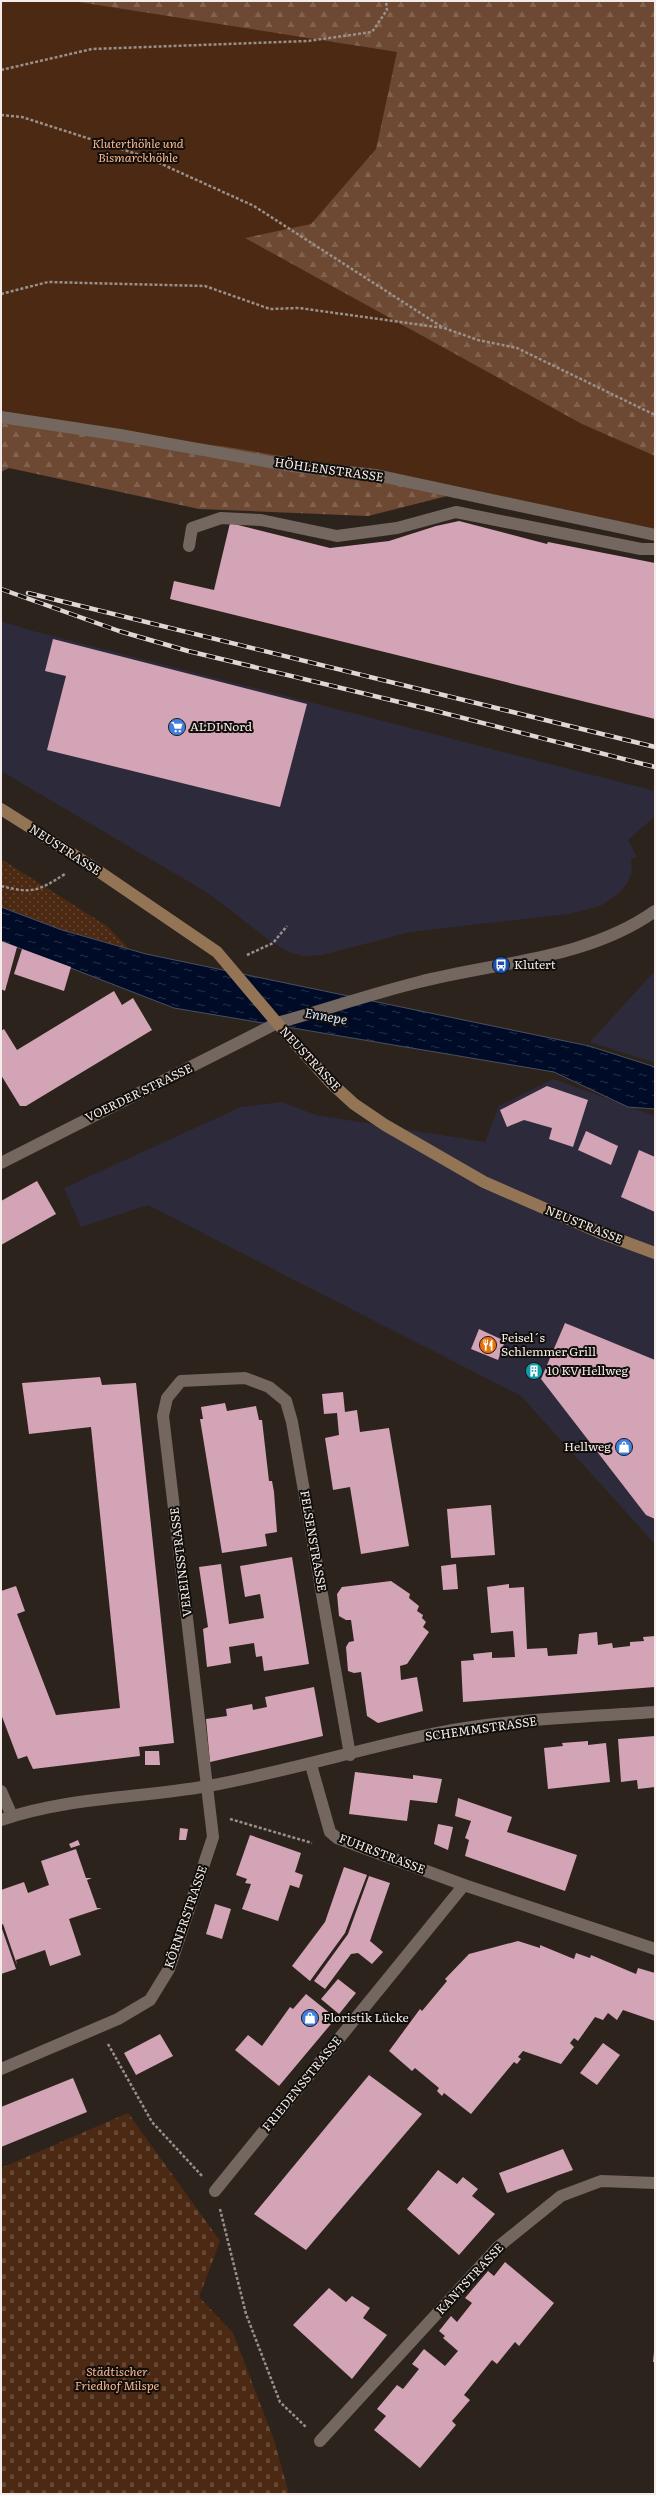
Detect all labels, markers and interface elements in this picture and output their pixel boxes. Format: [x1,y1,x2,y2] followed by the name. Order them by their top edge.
[92,134,184,166] park label: Kluterthöhle und Bismarckhöhle
[273,452,385,486] street label: HÖHLENSTRASSE
[167,717,187,737] supermarket icon: ALDI Nord
[190,717,253,735] place label: ALDI Nord
[26,819,105,879] street label: NEUSTRASSE
[491,955,511,975] bus stop icon: Klutert
[514,955,556,973] place label: Klutert
[303,1002,349,1029] water label: Ennepe
[276,1022,346,1095] street label: NEUSTRASSE
[82,1058,195,1126] street label: VOERDER STRASSE
[543,1200,626,1248] street label: NEUSTRASSE
[501,1328,596,1360] place label: Feisel´s Schlemmer Grill
[478,1335,498,1355] restaurant icon: Feisel´s Schlemmer Grill
[524,1361,544,1381] building icon: 10 KV Hellweg
[547,1361,629,1379] place label: 10 KV Hellweg
[564,1437,611,1455] place label: Hellweg
[614,1437,634,1457] shop icon: Hellweg
[296,1489,332,1593] street label: FELSENSTRASSE
[164,1506,196,1618] street label: VEREINSSTRASSE
[424,1711,538,1745] street label: SCHEMMSTRASSE
[337,1828,428,1878] street label: FUHRSTRASSE
[159,1862,211,1971] street label: KÖRNERSTRASSE
[300,2008,320,2028] shop icon: Floristik Lücke
[323,2008,409,2026] place label: Floristik Lücke
[257,2032,346,2135] street label: FRIEDENSSTRASSE
[431,2238,507,2318] street label: KANTSTRASSE
[75,2362,160,2394] park label: Städtischer Friedhof Milspe

